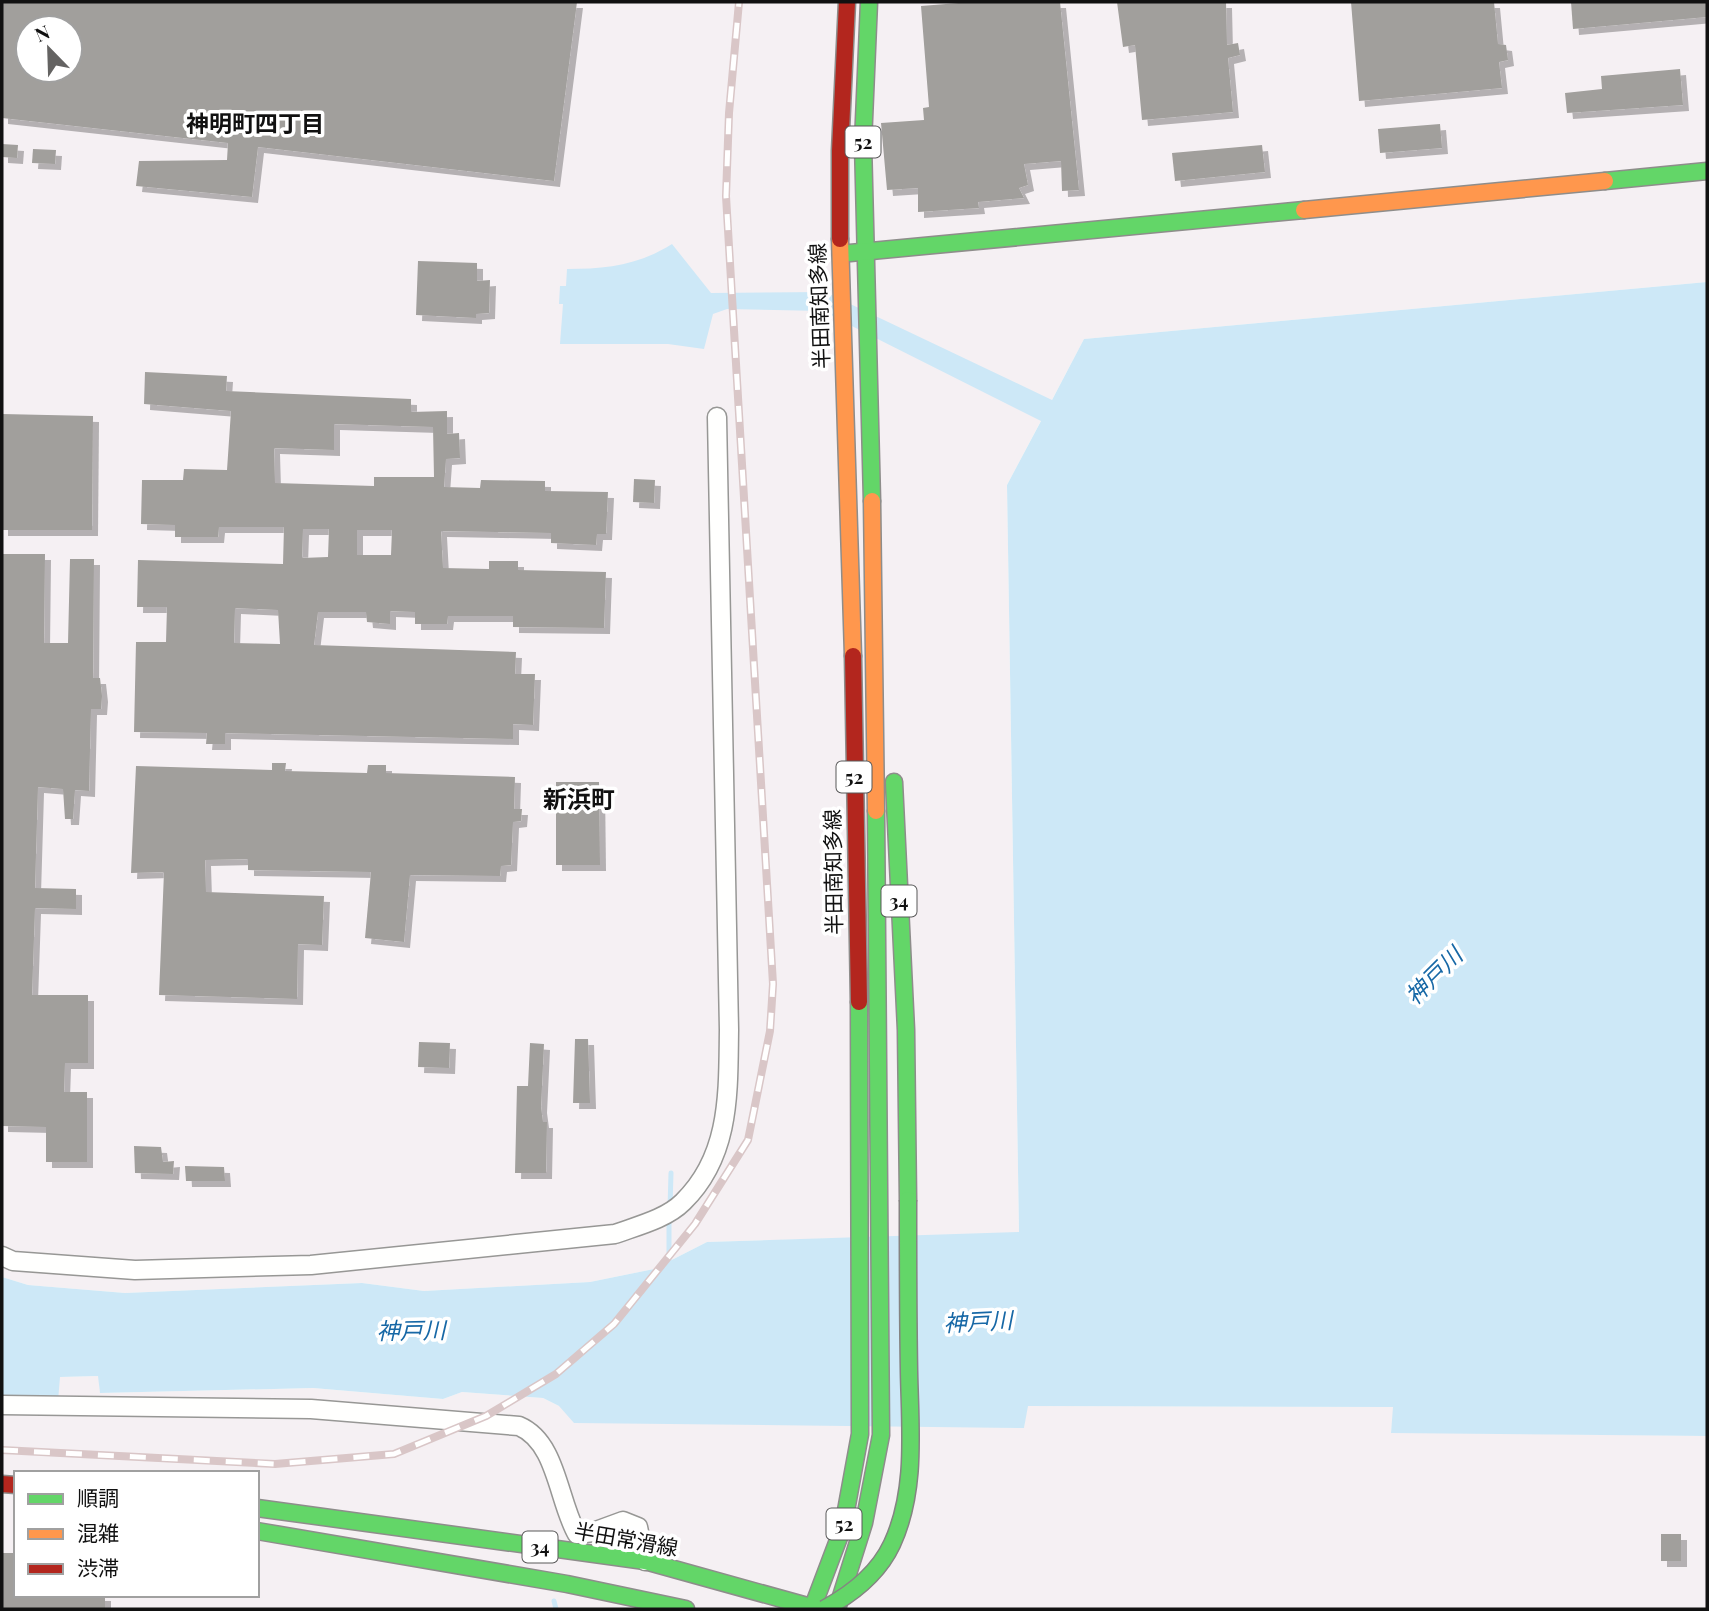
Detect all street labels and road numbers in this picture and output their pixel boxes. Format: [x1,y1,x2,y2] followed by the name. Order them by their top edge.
[846,126,880,158] road number: 52
[802,243,834,370] street label: 半田南知多線
[836,762,872,792] road number: 52
[817,809,847,935] street label: 半田南知多線
[881,886,916,917] road number: 34
[826,1508,862,1540] road number: 52
[572,1515,680,1561] street label: 半田常滑線
[522,1532,558,1562] road number: 34

